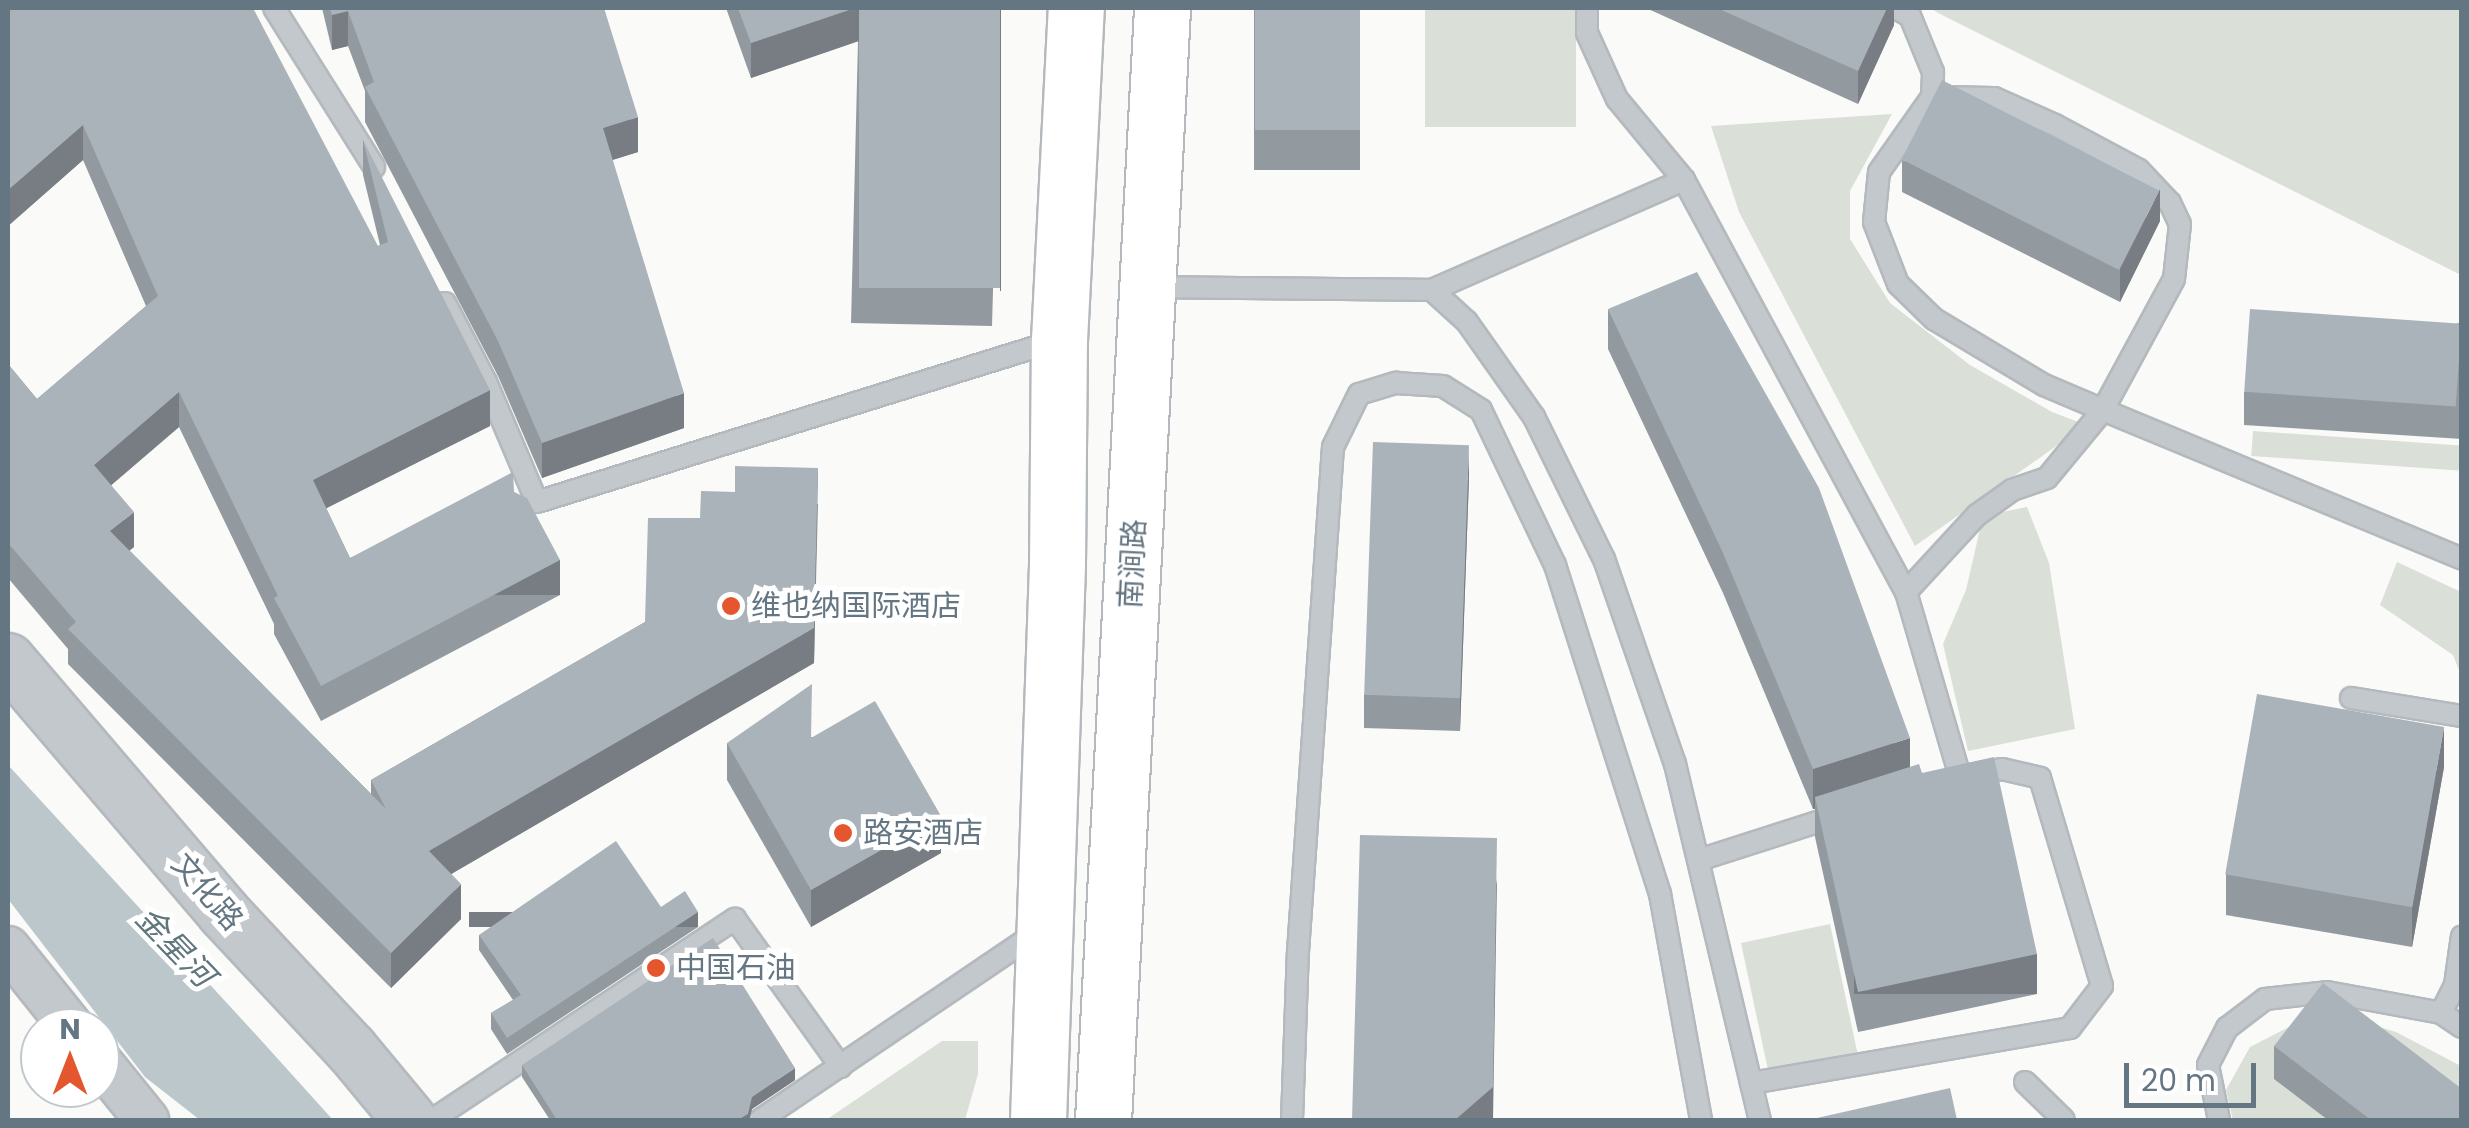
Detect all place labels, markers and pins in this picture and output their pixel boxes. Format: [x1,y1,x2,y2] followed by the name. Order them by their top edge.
[751,588,961,624] place label: 维也纳国际酒店
[720,595,742,617] marker: 维也纳国际酒店
[863,815,983,851] place label: 路安酒店
[832,822,854,844] marker: 路安酒店
[676,950,796,986] place label: 中国石油
[645,957,667,979] marker: 中国石油

